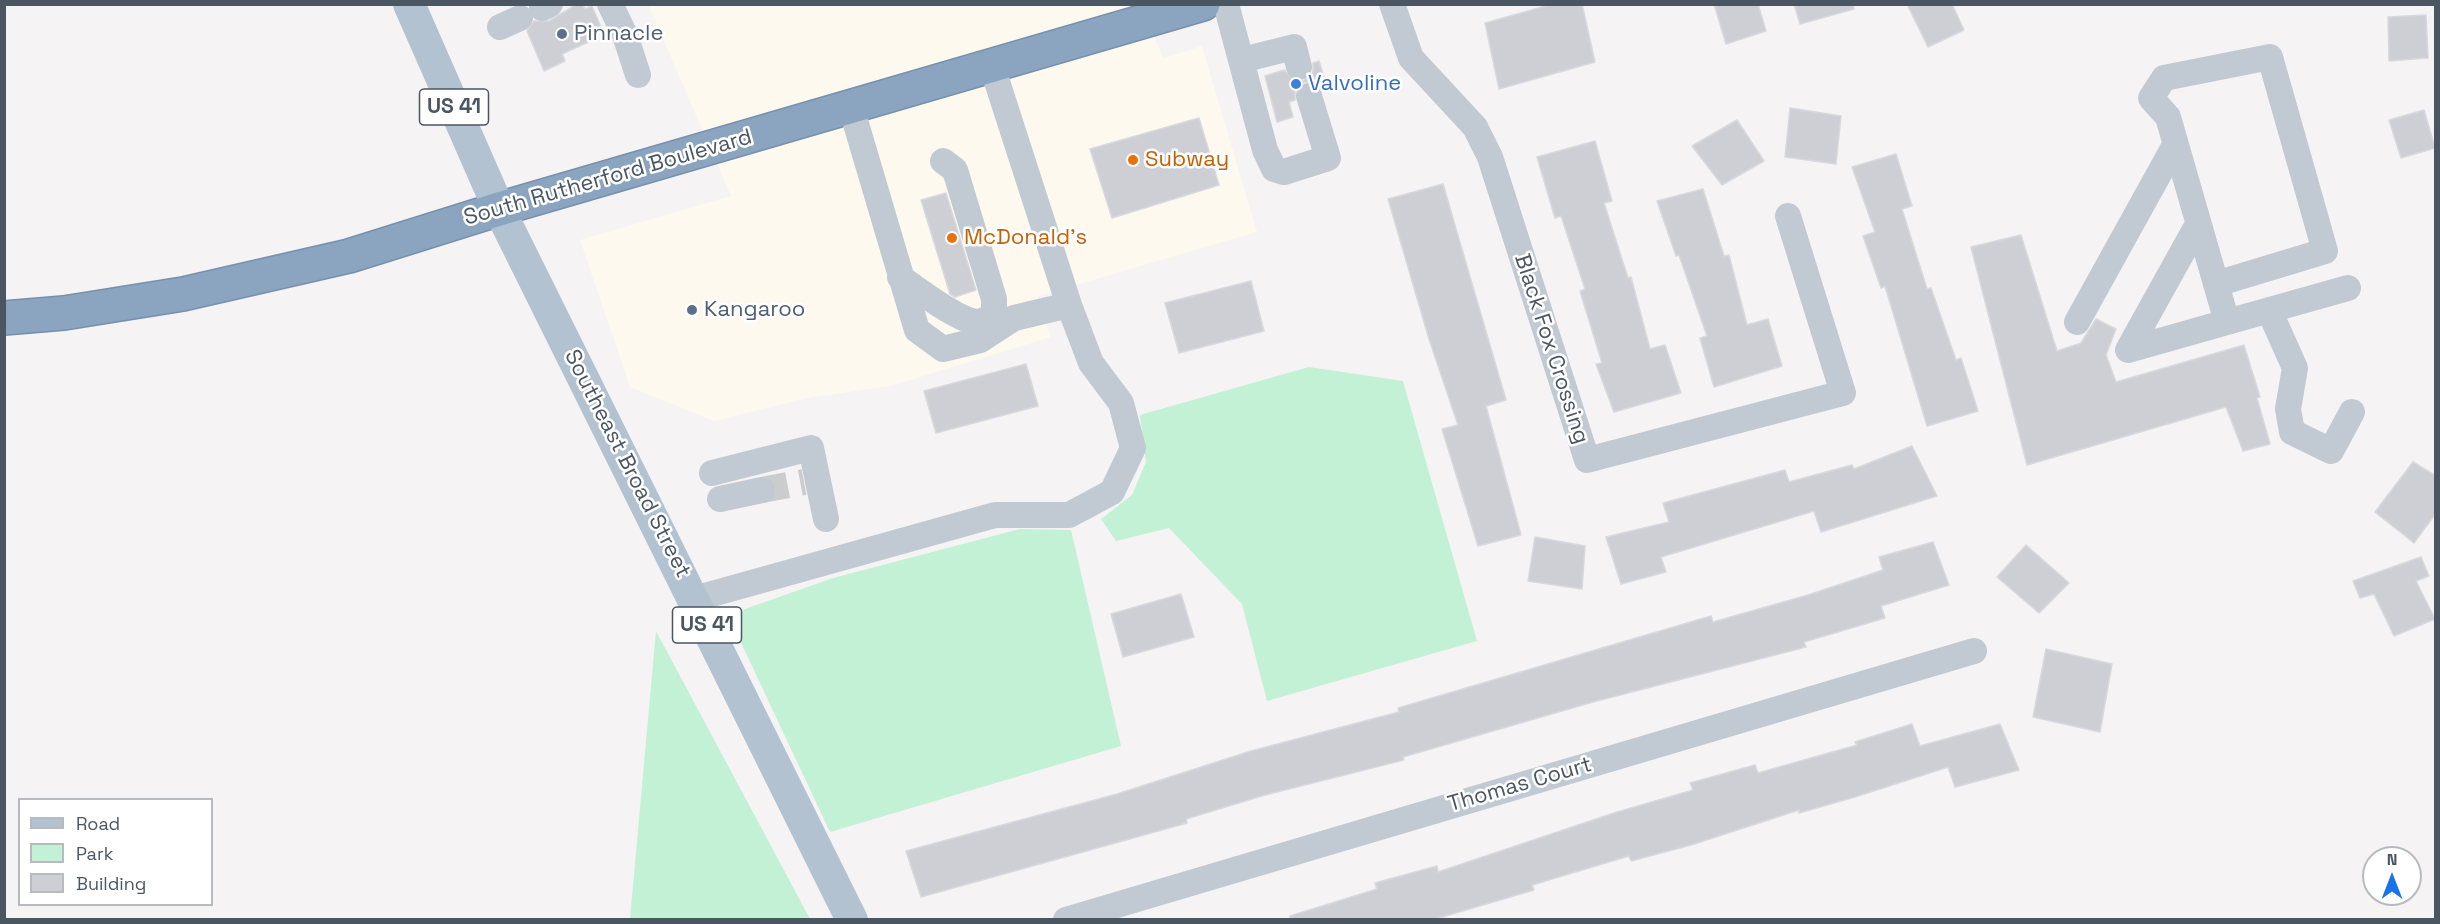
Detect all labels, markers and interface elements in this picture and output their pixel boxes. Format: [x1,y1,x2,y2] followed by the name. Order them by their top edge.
[574,21,664,47] place label: Pinnacle
[555,27,569,41] marker: Pinnacle
[1308,71,1401,97] place label: Valvoline
[1289,77,1303,91] marker: Valvoline
[420,89,488,125] road number: US 41
[461,124,755,232] street label: South Rutherford Boulevard
[1145,147,1229,173] place label: Subway
[1126,153,1140,167] marker: Subway
[964,225,1087,251] place label: McDonald's
[945,231,959,245] marker: McDonald's
[1508,251,1594,447] street label: Black Fox Crossing
[704,297,805,323] place label: Kangaroo
[685,303,699,317] marker: Kangaroo
[558,346,696,582] street label: Southeast Broad Street
[672,607,742,643] road number: US 41
[1445,752,1595,818] street label: Thomas Court
[18,798,213,906] legend
[76,812,120,835] text: Road
[76,842,113,865] text: Park
[2362,846,2422,906] north arrow
[2387,849,2397,870] text: N
[76,872,146,895] text: Building

